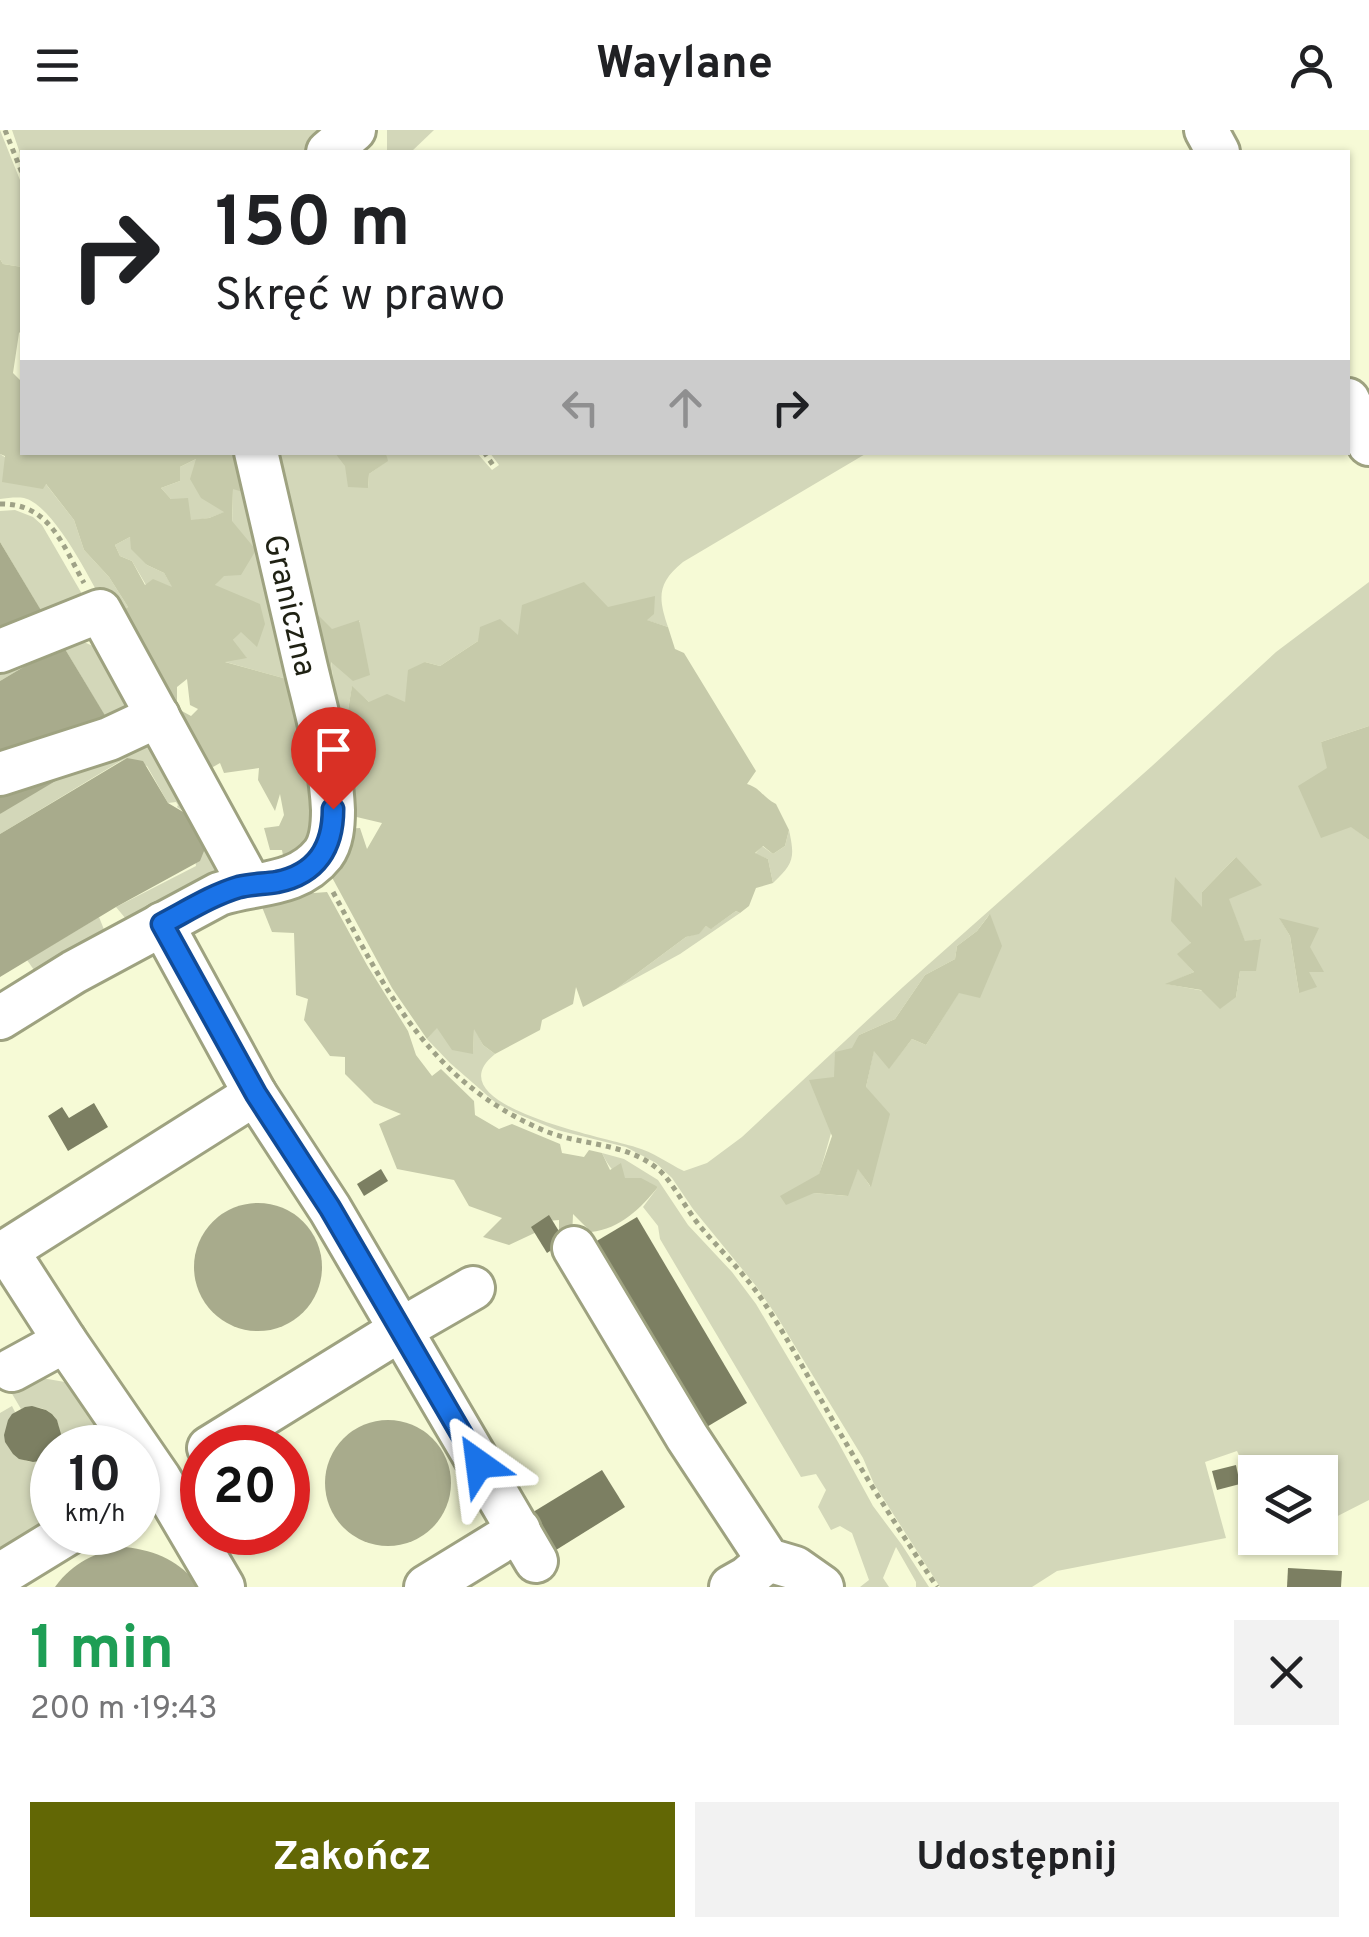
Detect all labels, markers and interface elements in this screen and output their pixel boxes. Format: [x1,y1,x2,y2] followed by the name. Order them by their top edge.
[596,37,773,94] text: Waylane
[30,38,85,93] icon: menu
[1284,38,1339,93] icon: person
[215,182,410,271] text: 150 m
[50,190,180,320] icon: right
[215,269,505,326] text: Skręć w prawo
[553,380,608,435] icon: left
[658,380,713,435] icon: ahead
[763,380,818,435] icon: right
[252,531,324,680] street label: Graniczna
[291,707,376,810] pin
[306,722,361,777] icon: arrive
[427,1412,531,1516] position arrow
[180,1425,310,1555] speed limit sign: 20
[69,1446,121,1509] text: 10
[1238,1455,1338,1555] map controls
[1238,1455,1338,1555] button: layers
[65,1499,125,1531] text: km/h
[30,1614,174,1690] text: 1 min
[1234,1620,1339,1725] button: close
[30,1690,217,1730] text: 200 m · 19:43
[30,1802,675,1917] button: Zakończ
[695,1802,1339,1917] button: Udostępnij

